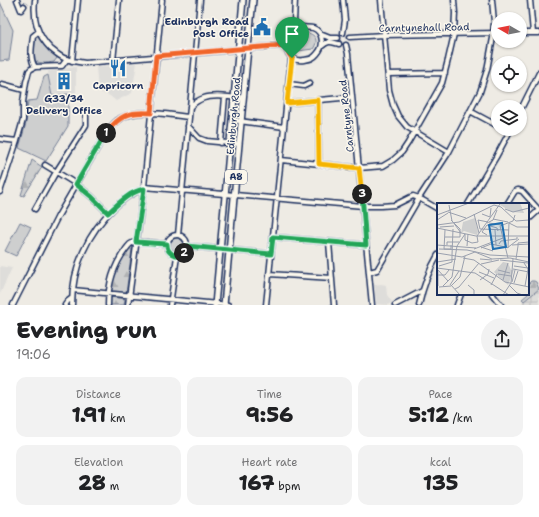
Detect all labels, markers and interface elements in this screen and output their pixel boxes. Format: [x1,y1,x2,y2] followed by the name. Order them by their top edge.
[491,12,527,48] north arrow
[491,12,527,136] map controls
[164,15,249,40] place label: Edinburgh Road Post Office
[252,17,272,37] public building icon: Edinburgh Road Post Office
[275,17,309,58] pin
[378,20,470,35] street label: Carntynehall Road
[281,23,303,45] icon: arrive
[491,56,527,92] button: locate
[108,58,128,78] restaurant icon: Capricorn
[54,71,74,91] building icon: G33/34 Delivery Office
[224,76,243,155] street label: Edinburgh Road
[93,79,144,92] place label: Capricorn
[336,79,357,153] street label: Carntyne Road
[26,92,102,117] place label: G33/34 Delivery Office
[491,100,527,136] button: layers
[96,123,116,143] pin: 1
[103,125,109,140] text: 1
[225,170,247,184] road number: A8
[352,184,372,204] pin: 3
[358,186,366,201] text: 3
[437,203,529,295] inset map
[174,243,194,263] pin: 2
[180,245,188,260] text: 2
[16,316,157,345] text: Evening run
[481,318,523,360] button: share
[16,346,51,363] text: 19:06
[76,387,121,402] text: Distance
[257,387,282,402] text: Time
[428,387,453,402] text: Pace
[71,402,106,428] text: 1.91
[246,402,293,428] text: 9:56
[409,402,449,428] text: 5:12
[106,411,126,426] text: km
[449,411,472,426] text: /km
[74,455,123,470] text: Elevation
[241,455,298,470] text: Heart rate
[430,455,451,470] text: kcal
[78,470,106,496] text: 28
[239,470,275,496] text: 167
[423,470,458,496] text: 135
[106,479,119,494] text: m
[275,479,300,494] text: bpm

